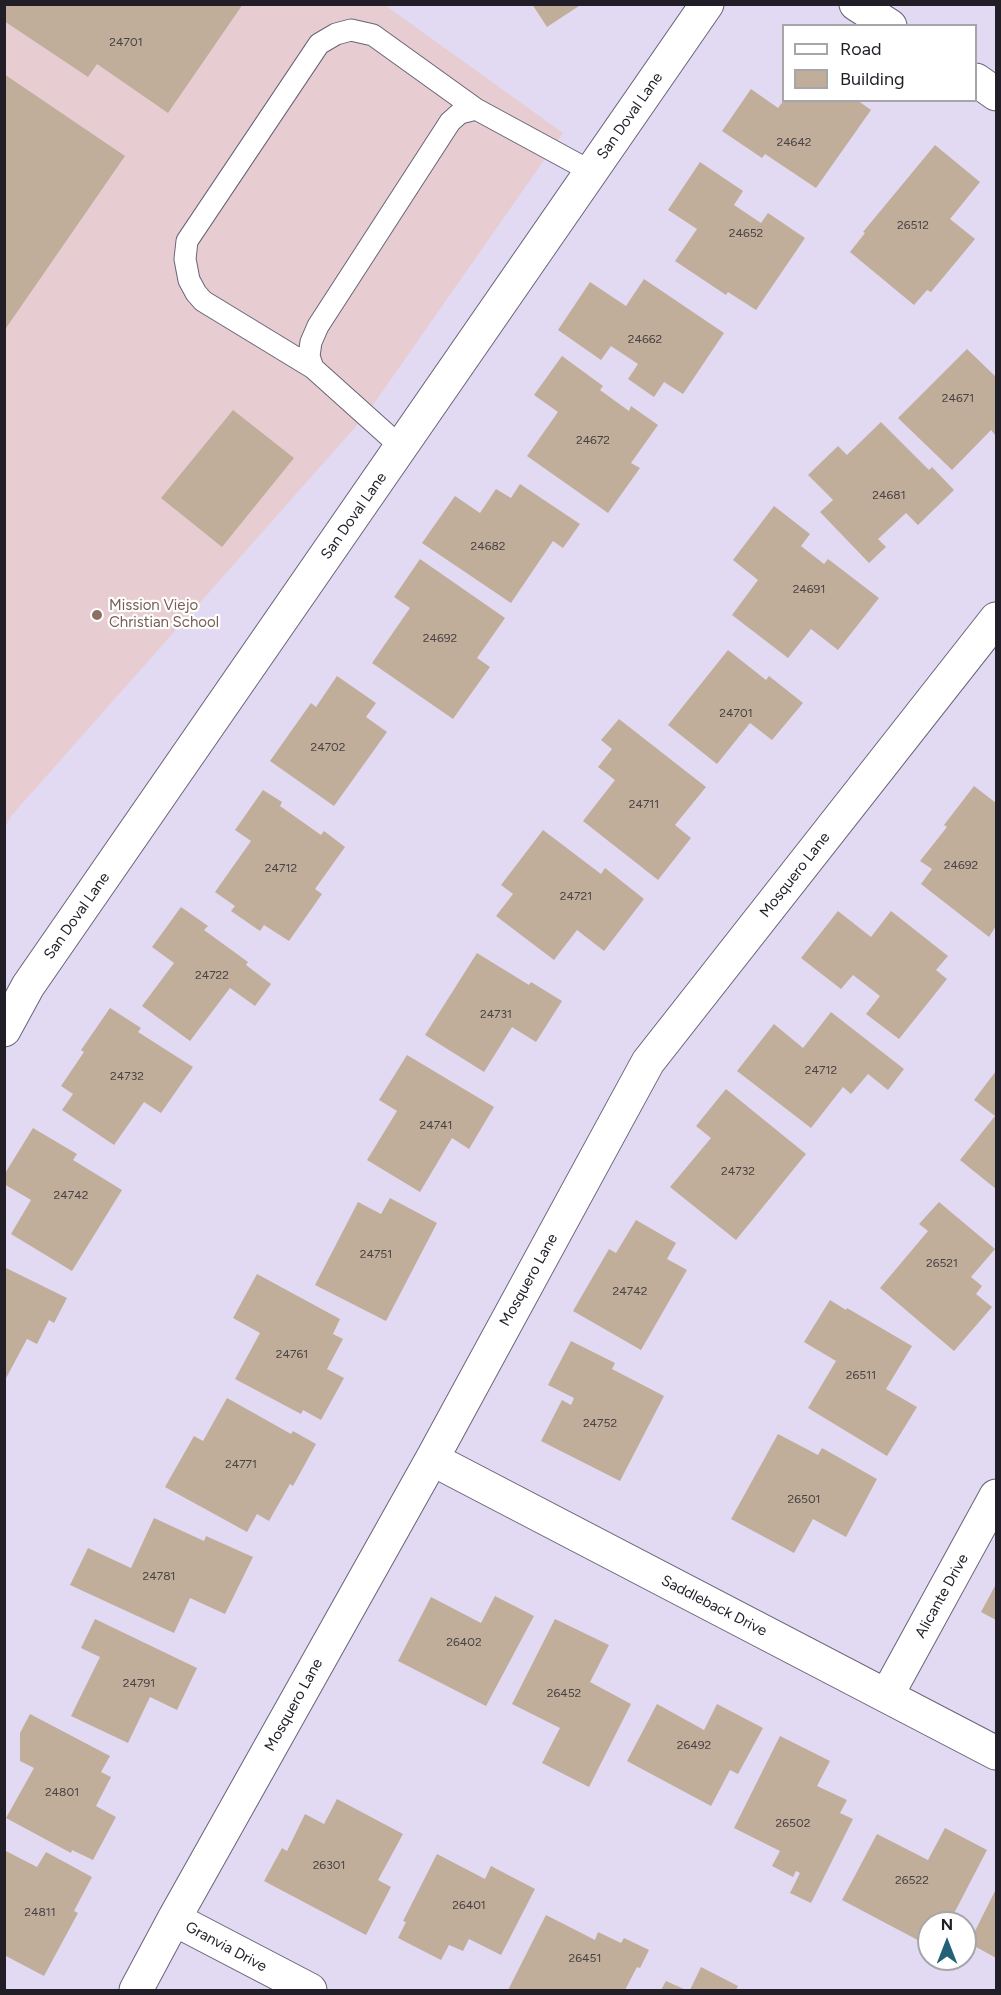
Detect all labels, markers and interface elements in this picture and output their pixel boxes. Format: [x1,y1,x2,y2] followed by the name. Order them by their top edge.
[782,24,977,102] legend
[109,35,143,49] house number: 24701
[840,38,881,60] text: Road
[840,68,905,90] text: Building
[593,69,667,163] street label: San Doval Lane
[776,135,812,149] house number: 24642
[897,218,929,232] house number: 26512
[729,226,763,240] house number: 24652
[628,332,662,346] house number: 24662
[942,391,974,405] house number: 24671
[576,433,610,447] house number: 24672
[317,469,391,563] street label: San Doval Lane
[872,488,906,502] house number: 24681
[470,539,506,553] house number: 24682
[793,582,825,596] house number: 24691
[109,597,219,632] place label: Mission Viejo Christian School
[90,608,104,622] marker: Mission Viejo Christian School
[423,631,457,645] house number: 24692
[719,706,753,720] house number: 24701
[310,740,346,754] house number: 24702
[629,797,659,811] house number: 24711
[756,829,834,921] street label: Mosquero Lane
[944,858,978,872] house number: 24692
[265,861,297,875] house number: 24712
[40,869,114,963] street label: San Doval Lane
[560,889,592,903] house number: 24721
[195,968,229,982] house number: 24722
[480,1007,512,1021] house number: 24731
[805,1063,837,1077] house number: 24712
[110,1069,144,1083] house number: 24732
[419,1118,453,1132] house number: 24741
[721,1164,755,1178] house number: 24732
[54,1188,88,1202] house number: 24742
[496,1231,562,1329] street label: Mosquero Lane
[360,1247,392,1261] house number: 24751
[926,1256,958,1270] house number: 26521
[613,1284,647,1298] house number: 24742
[276,1347,308,1361] house number: 24761
[846,1368,876,1382] house number: 26511
[583,1416,617,1430] house number: 24752
[225,1457,257,1471] house number: 24771
[787,1492,821,1506] house number: 26501
[912,1551,972,1641] street label: Alicante Drive
[143,1569,175,1583] house number: 24781
[658,1572,770,1640] street label: Saddleback Drive
[446,1635,482,1649] house number: 26402
[261,1656,327,1754] street label: Mosquero Lane
[123,1676,155,1690] house number: 24791
[547,1686,581,1700] house number: 26452
[677,1738,711,1752] house number: 26492
[45,1785,79,1799] house number: 24801
[776,1816,810,1830] house number: 26502
[313,1858,345,1872] house number: 26301
[895,1873,929,1887] house number: 26522
[452,1898,486,1912] house number: 26401
[24,1905,56,1919] house number: 24811
[917,1911,977,1971] north arrow
[941,1915,953,1934] text: N
[182,1918,270,1976] street label: Granvia Drive
[569,1951,601,1965] house number: 26451

